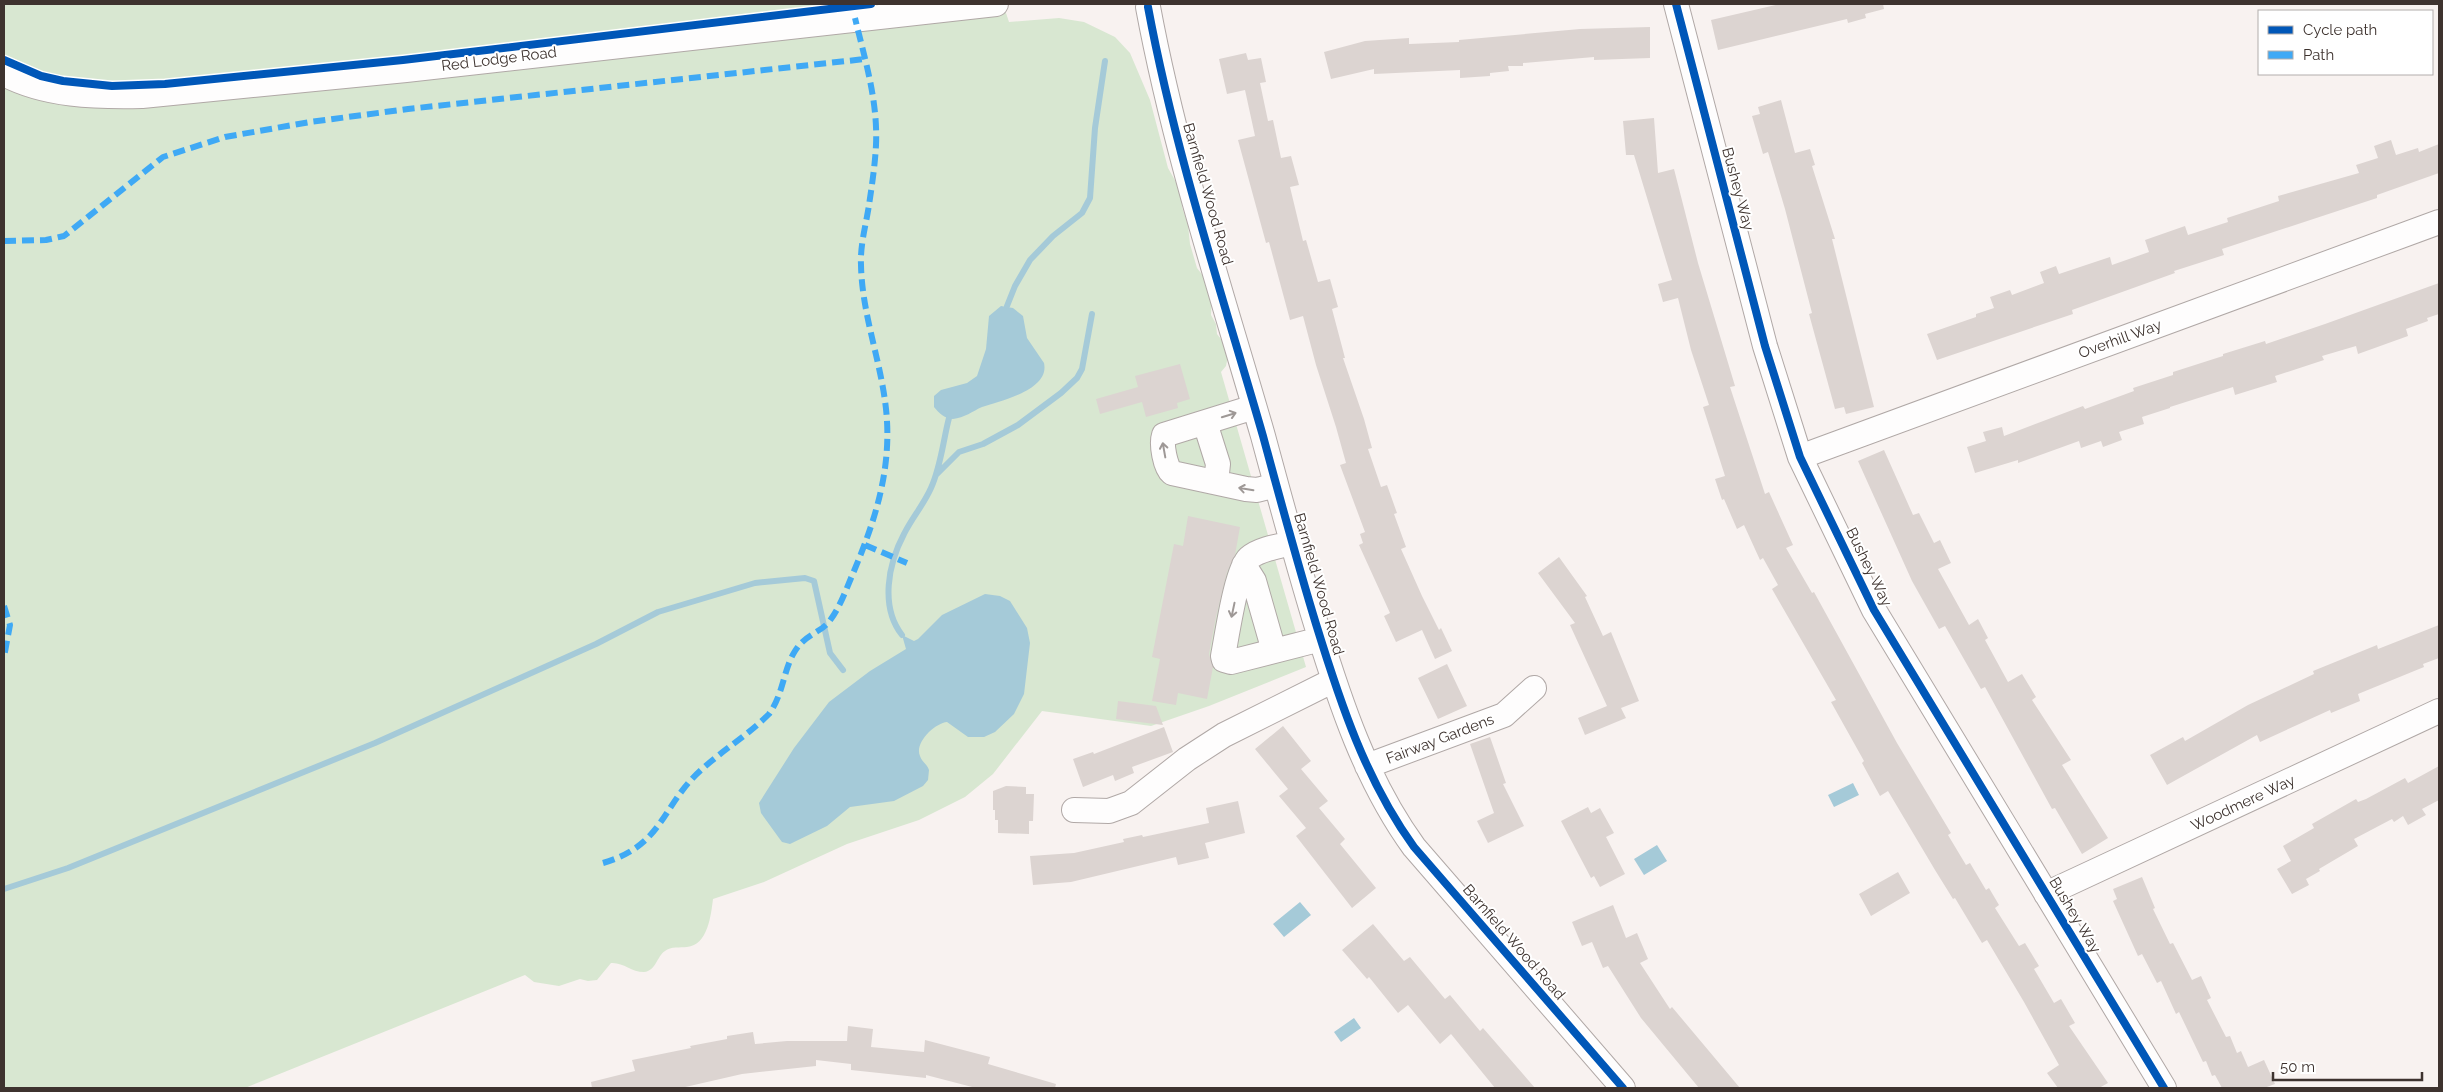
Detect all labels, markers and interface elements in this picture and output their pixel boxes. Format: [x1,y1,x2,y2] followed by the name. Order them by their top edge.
[2258,10,2433,75] legend
[2303,21,2377,39] text: Cycle path
[440,43,558,75] street label: Red Lodge Road
[2303,46,2334,64] text: Path
[1179,121,1237,267] street label: Barnfield Wood Road
[1718,145,1758,233] street label: Bushey Way
[2076,316,2164,362] street label: Overhill Way
[1220,410,1236,420] one-way arrow
[1159,442,1169,458] one-way arrow
[1239,483,1255,493] one-way arrow
[1290,511,1348,657] street label: Barnfield Wood Road
[1842,525,1896,609] street label: Bushey Way
[1228,601,1237,617] one-way arrow
[1383,710,1497,768] street label: Fairway Gardens
[2188,771,2298,835] street label: Woodmere Way
[2045,874,2105,956] street label: Bushey Way
[1459,881,1569,1003] street label: Barnfield Wood Road
[2273,1050,2422,1082] scale bar
[2280,1058,2315,1076] text: 50 m

